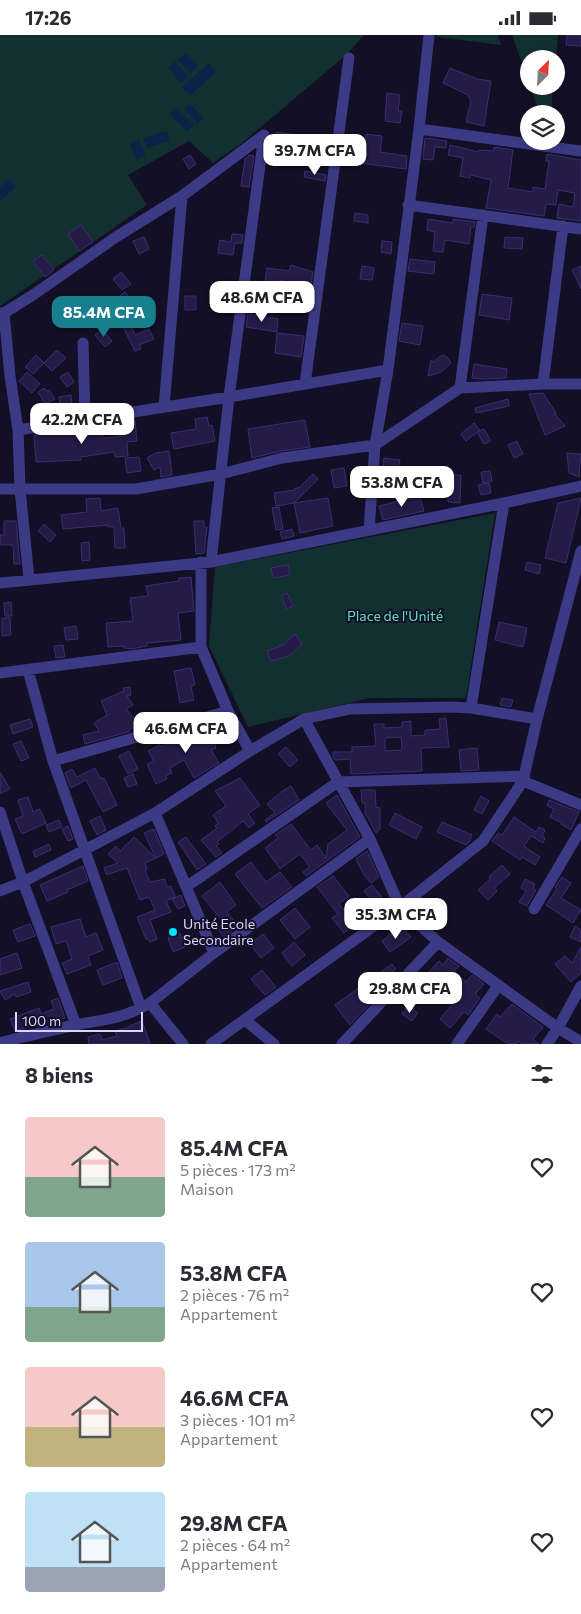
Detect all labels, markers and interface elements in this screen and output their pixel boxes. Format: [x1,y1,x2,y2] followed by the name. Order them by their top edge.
[25,6,71,29] text: 17:26
[520,50,565,95] north arrow
[520,50,565,150] map controls
[520,105,565,150] button: layers
[258,133,372,176] pin: 39.7M CFA
[274,140,356,159] text: 39.7M CFA
[205,281,319,323] pin: 48.6M CFA
[221,287,303,306] text: 48.6M CFA
[47,295,161,338] pin: 85.4M CFA
[63,302,145,321] text: 85.4M CFA
[25,403,139,445] pin: 42.2M CFA
[41,409,123,428] text: 42.2M CFA
[345,465,459,508] pin: 53.8M CFA
[361,472,443,491] text: 53.8M CFA
[347,607,443,624] park label: Place de l'Unité
[129,711,243,754] pin: 46.6M CFA
[145,718,227,737] text: 46.6M CFA
[339,897,453,940] pin: 35.3M CFA
[355,904,437,923] text: 35.3M CFA
[183,915,255,948] place label: Unité Ecole Secondaire
[167,926,179,938] marker: Unité Ecole Secondaire
[353,971,467,1014] pin: 29.8M CFA
[369,978,451,997] text: 29.8M CFA
[15,1009,142,1032] scale bar
[22,1012,61,1029] text: 100 m
[528,1060,556,1088] icon: filters
[25,1062,93,1087] text: 8 biens
[180,1135,288,1160] text: 85.4M CFA
[65,1137,125,1197] icon: home
[528,1153,556,1181] icon: heart
[180,1160,296,1179] text: 5 pièces · 173 m²
[180,1179,234,1198] text: Maison
[180,1260,287,1285] text: 53.8M CFA
[65,1262,125,1322] icon: home
[528,1278,556,1306] icon: heart
[180,1285,289,1304] text: 2 pièces · 76 m²
[180,1304,278,1323] text: Appartement
[180,1385,289,1410] text: 46.6M CFA
[65,1387,125,1447] icon: home
[528,1403,556,1431] icon: heart
[180,1410,295,1429] text: 3 pièces · 101 m²
[180,1429,278,1448] text: Appartement
[180,1510,288,1535] text: 29.8M CFA
[65,1512,125,1572] icon: home
[528,1528,556,1556] icon: heart
[180,1535,290,1554] text: 2 pièces · 64 m²
[180,1554,278,1573] text: Appartement

